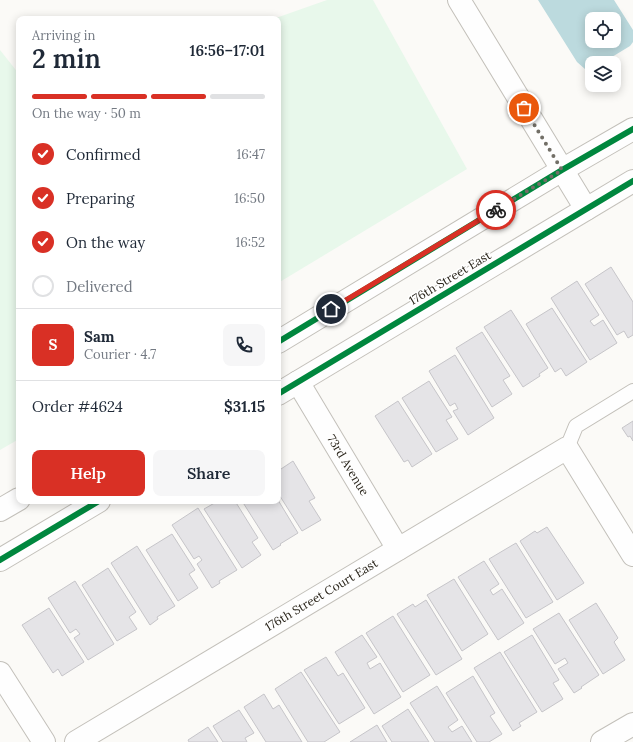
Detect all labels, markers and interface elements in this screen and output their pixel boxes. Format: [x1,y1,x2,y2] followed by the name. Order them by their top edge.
[585,12,621,92] map controls
[585,12,621,48] button: locate
[32,27,95,44] text: Arriving in
[190,41,265,60] text: 16:56–17:01
[32,42,101,75] text: 2 min
[585,56,621,92] button: layers
[507,91,541,125] pin
[513,97,535,119] icon: bag
[32,105,141,122] text: On the way · 50 m
[32,143,54,165] icon: check
[66,145,141,164] text: Confirmed
[236,146,265,163] text: 16:47
[32,187,54,209] icon: check
[66,189,134,208] text: Preparing
[234,190,265,207] text: 16:50
[476,190,516,230] courier
[485,199,507,221] icon: bike
[32,231,54,253] icon: check
[66,233,145,252] text: On the way
[235,234,265,251] text: 16:52
[406,247,494,308] street label: 176th Street East
[66,277,133,296] text: Delivered
[314,292,348,326] pin
[320,298,342,320] icon: home
[223,324,265,366] button: phone
[84,327,115,346] text: Sam
[49,335,57,354] text: S
[84,346,156,363] text: Courier · 4.7
[32,397,123,416] text: Order #4624
[224,397,265,416] text: $31.15
[324,432,373,499] street label: 73rd Avenue
[32,450,145,496] button: Help
[153,450,265,496] button: Share
[262,555,380,634] street label: 176th Street Court East

